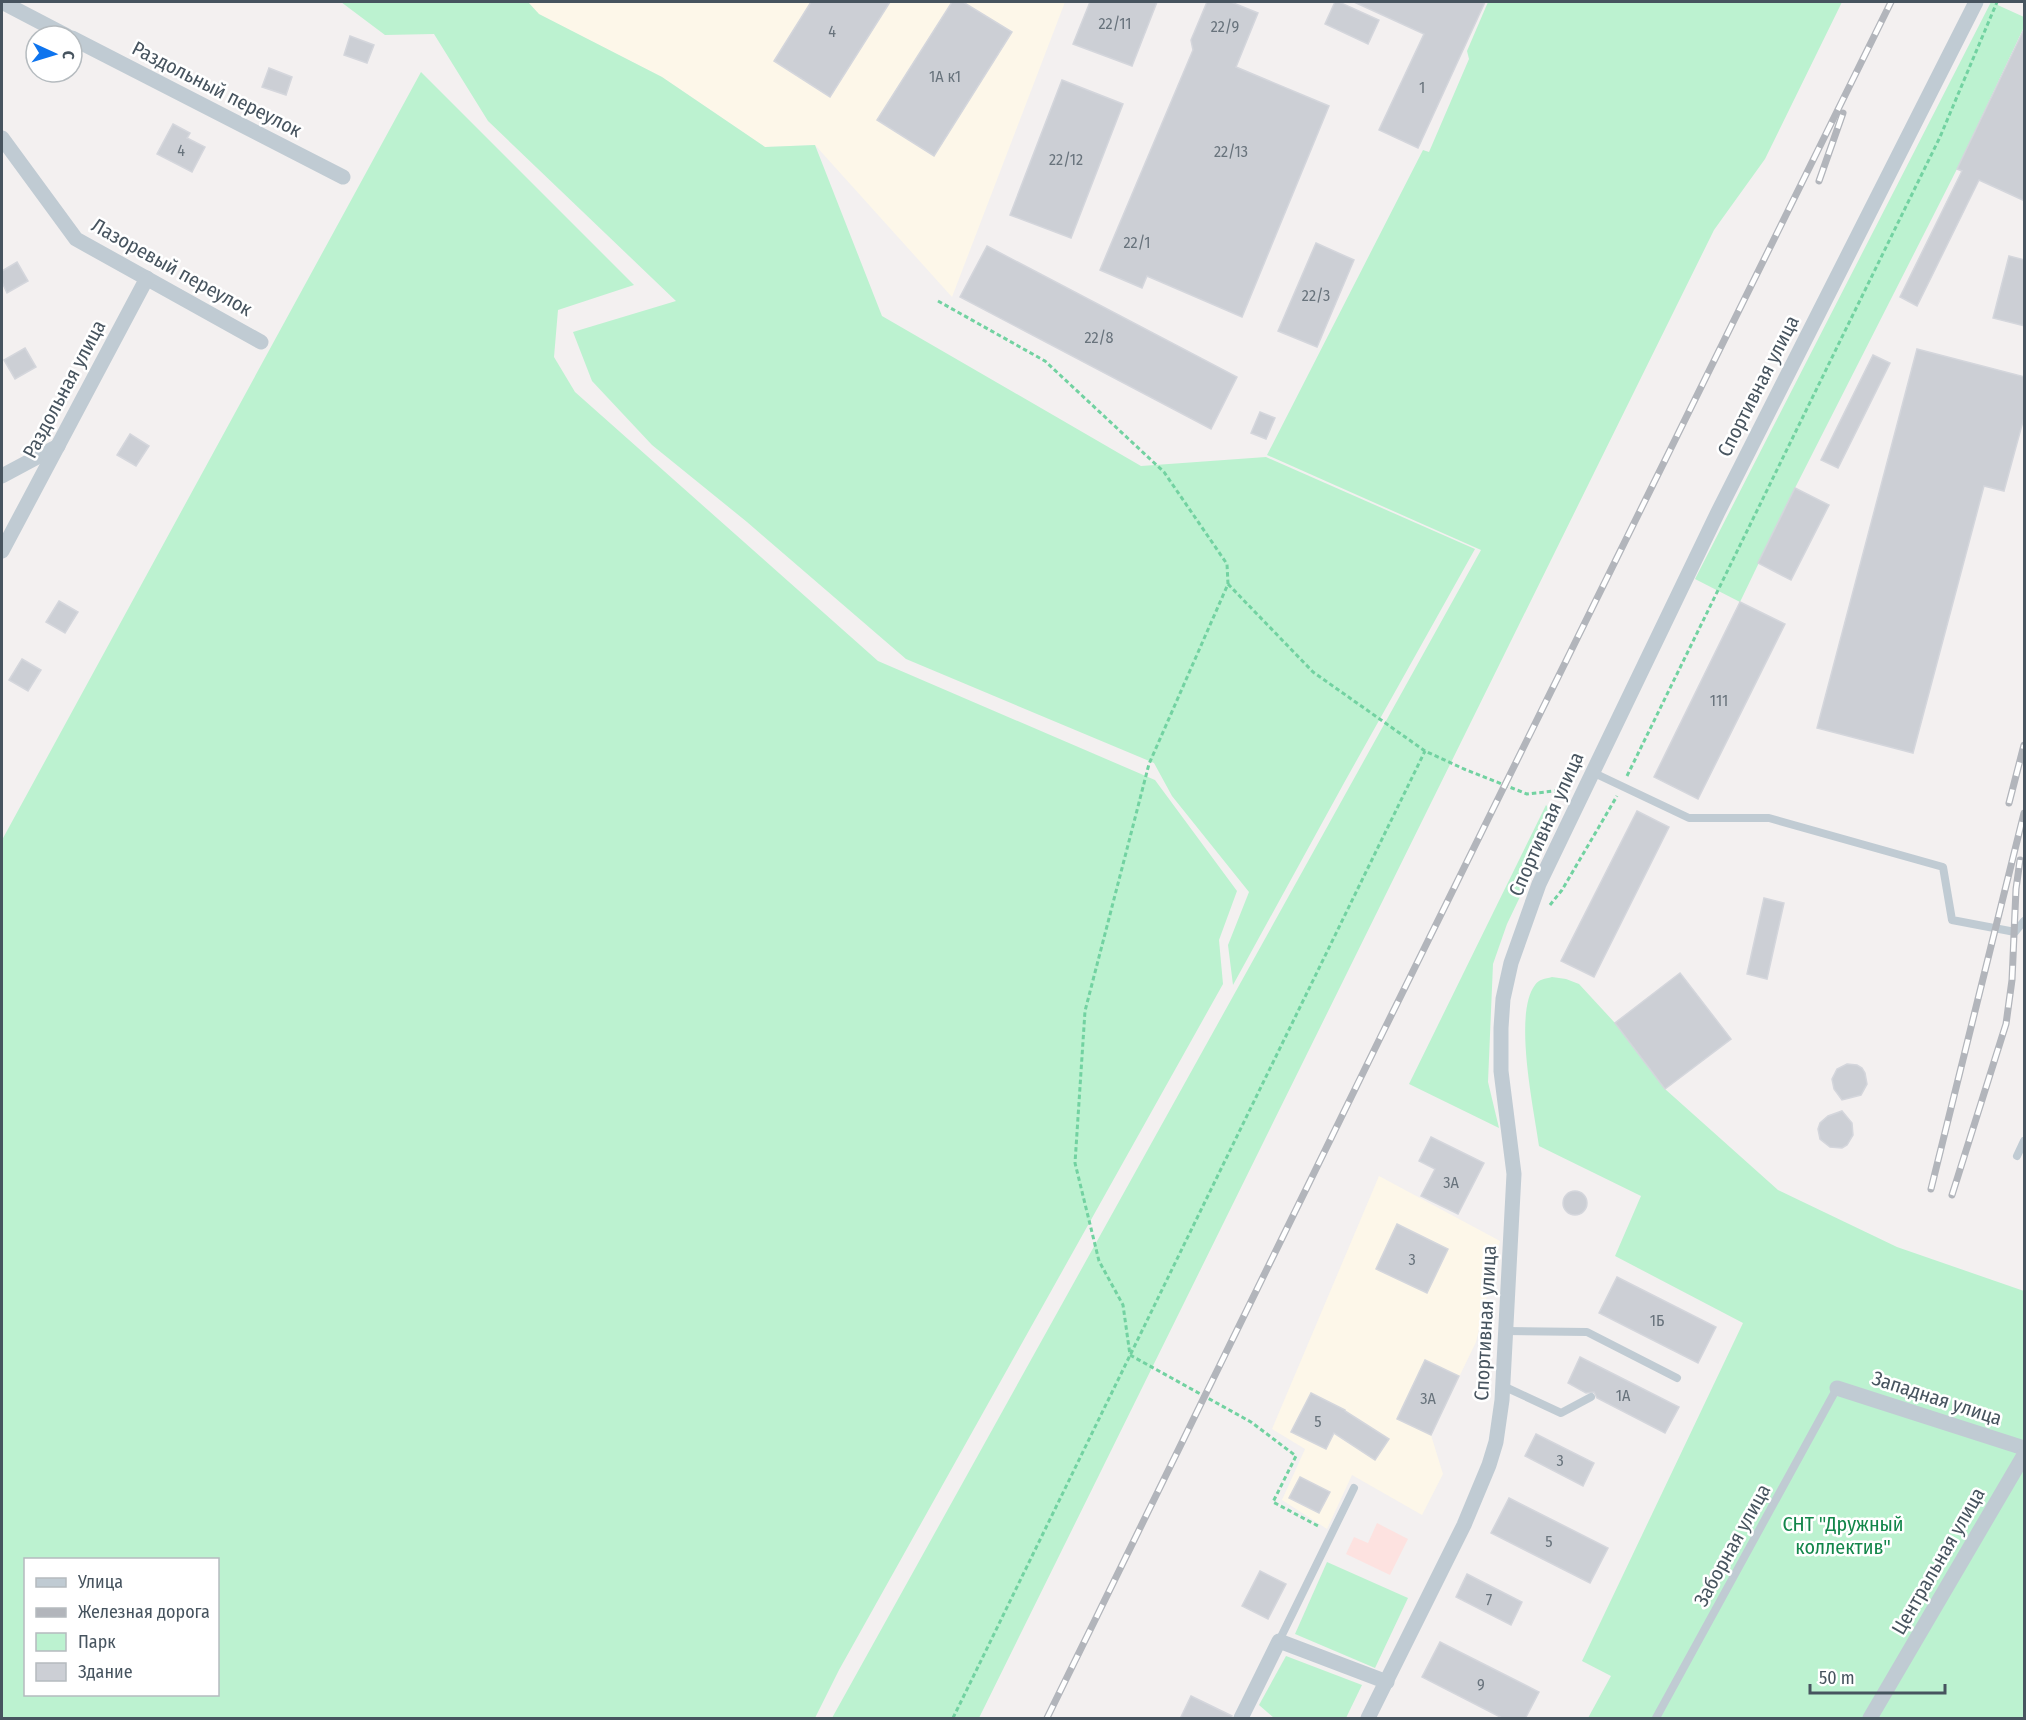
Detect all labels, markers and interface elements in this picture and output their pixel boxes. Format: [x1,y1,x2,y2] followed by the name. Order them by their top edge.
[1099,14,1131,33] house number: 22/11
[1211,17,1240,36] house number: 22/9
[828,22,836,41] house number: 4
[24,24,84,84] north arrow
[128,36,306,142] street label: Раздольный переулок
[59,50,78,60] text: С
[929,67,961,86] house number: 1А к1
[1419,78,1425,97] house number: 1
[177,141,185,160] house number: 4
[1214,142,1248,161] house number: 22/13
[1049,150,1083,169] house number: 22/12
[87,213,257,321] street label: Лазоревый переулок
[1124,233,1150,252] house number: 22/1
[1302,286,1330,305] house number: 22/3
[1712,311,1804,461] street label: Спортивная улица
[17,316,111,462] street label: Раздольная улица
[1084,328,1114,347] house number: 22/8
[1710,691,1728,710] house number: 111
[1503,748,1589,900] street label: Спортивная улица
[1443,1173,1459,1192] house number: 3А
[1469,1245,1501,1401] street label: Спортивная улица
[1408,1250,1416,1269] house number: 3
[1650,1311,1664,1330] house number: 1Б
[1869,1366,2005,1430] street label: Западная улица
[1616,1386,1631,1405] house number: 1А
[1420,1389,1436,1408] house number: 3А
[1314,1412,1322,1431] house number: 5
[1556,1451,1564,1470] house number: 3
[1689,1480,1775,1610] street label: Заборная улица
[1886,1483,1990,1639] street label: Центральная улица
[1782,1512,1904,1559] park label: СНТ "Дружный коллектив"
[1545,1532,1553,1551] house number: 5
[24,1558,219,1696] legend
[77,1571,123,1593] text: Улица
[1486,1590,1493,1609] house number: 7
[78,1601,210,1623] text: Железная дорога
[78,1631,116,1653] text: Парк
[1810,1657,1945,1695] scale bar
[78,1661,133,1683] text: Здание
[1819,1667,1855,1689] text: 50 m
[1477,1675,1485,1694] house number: 9

